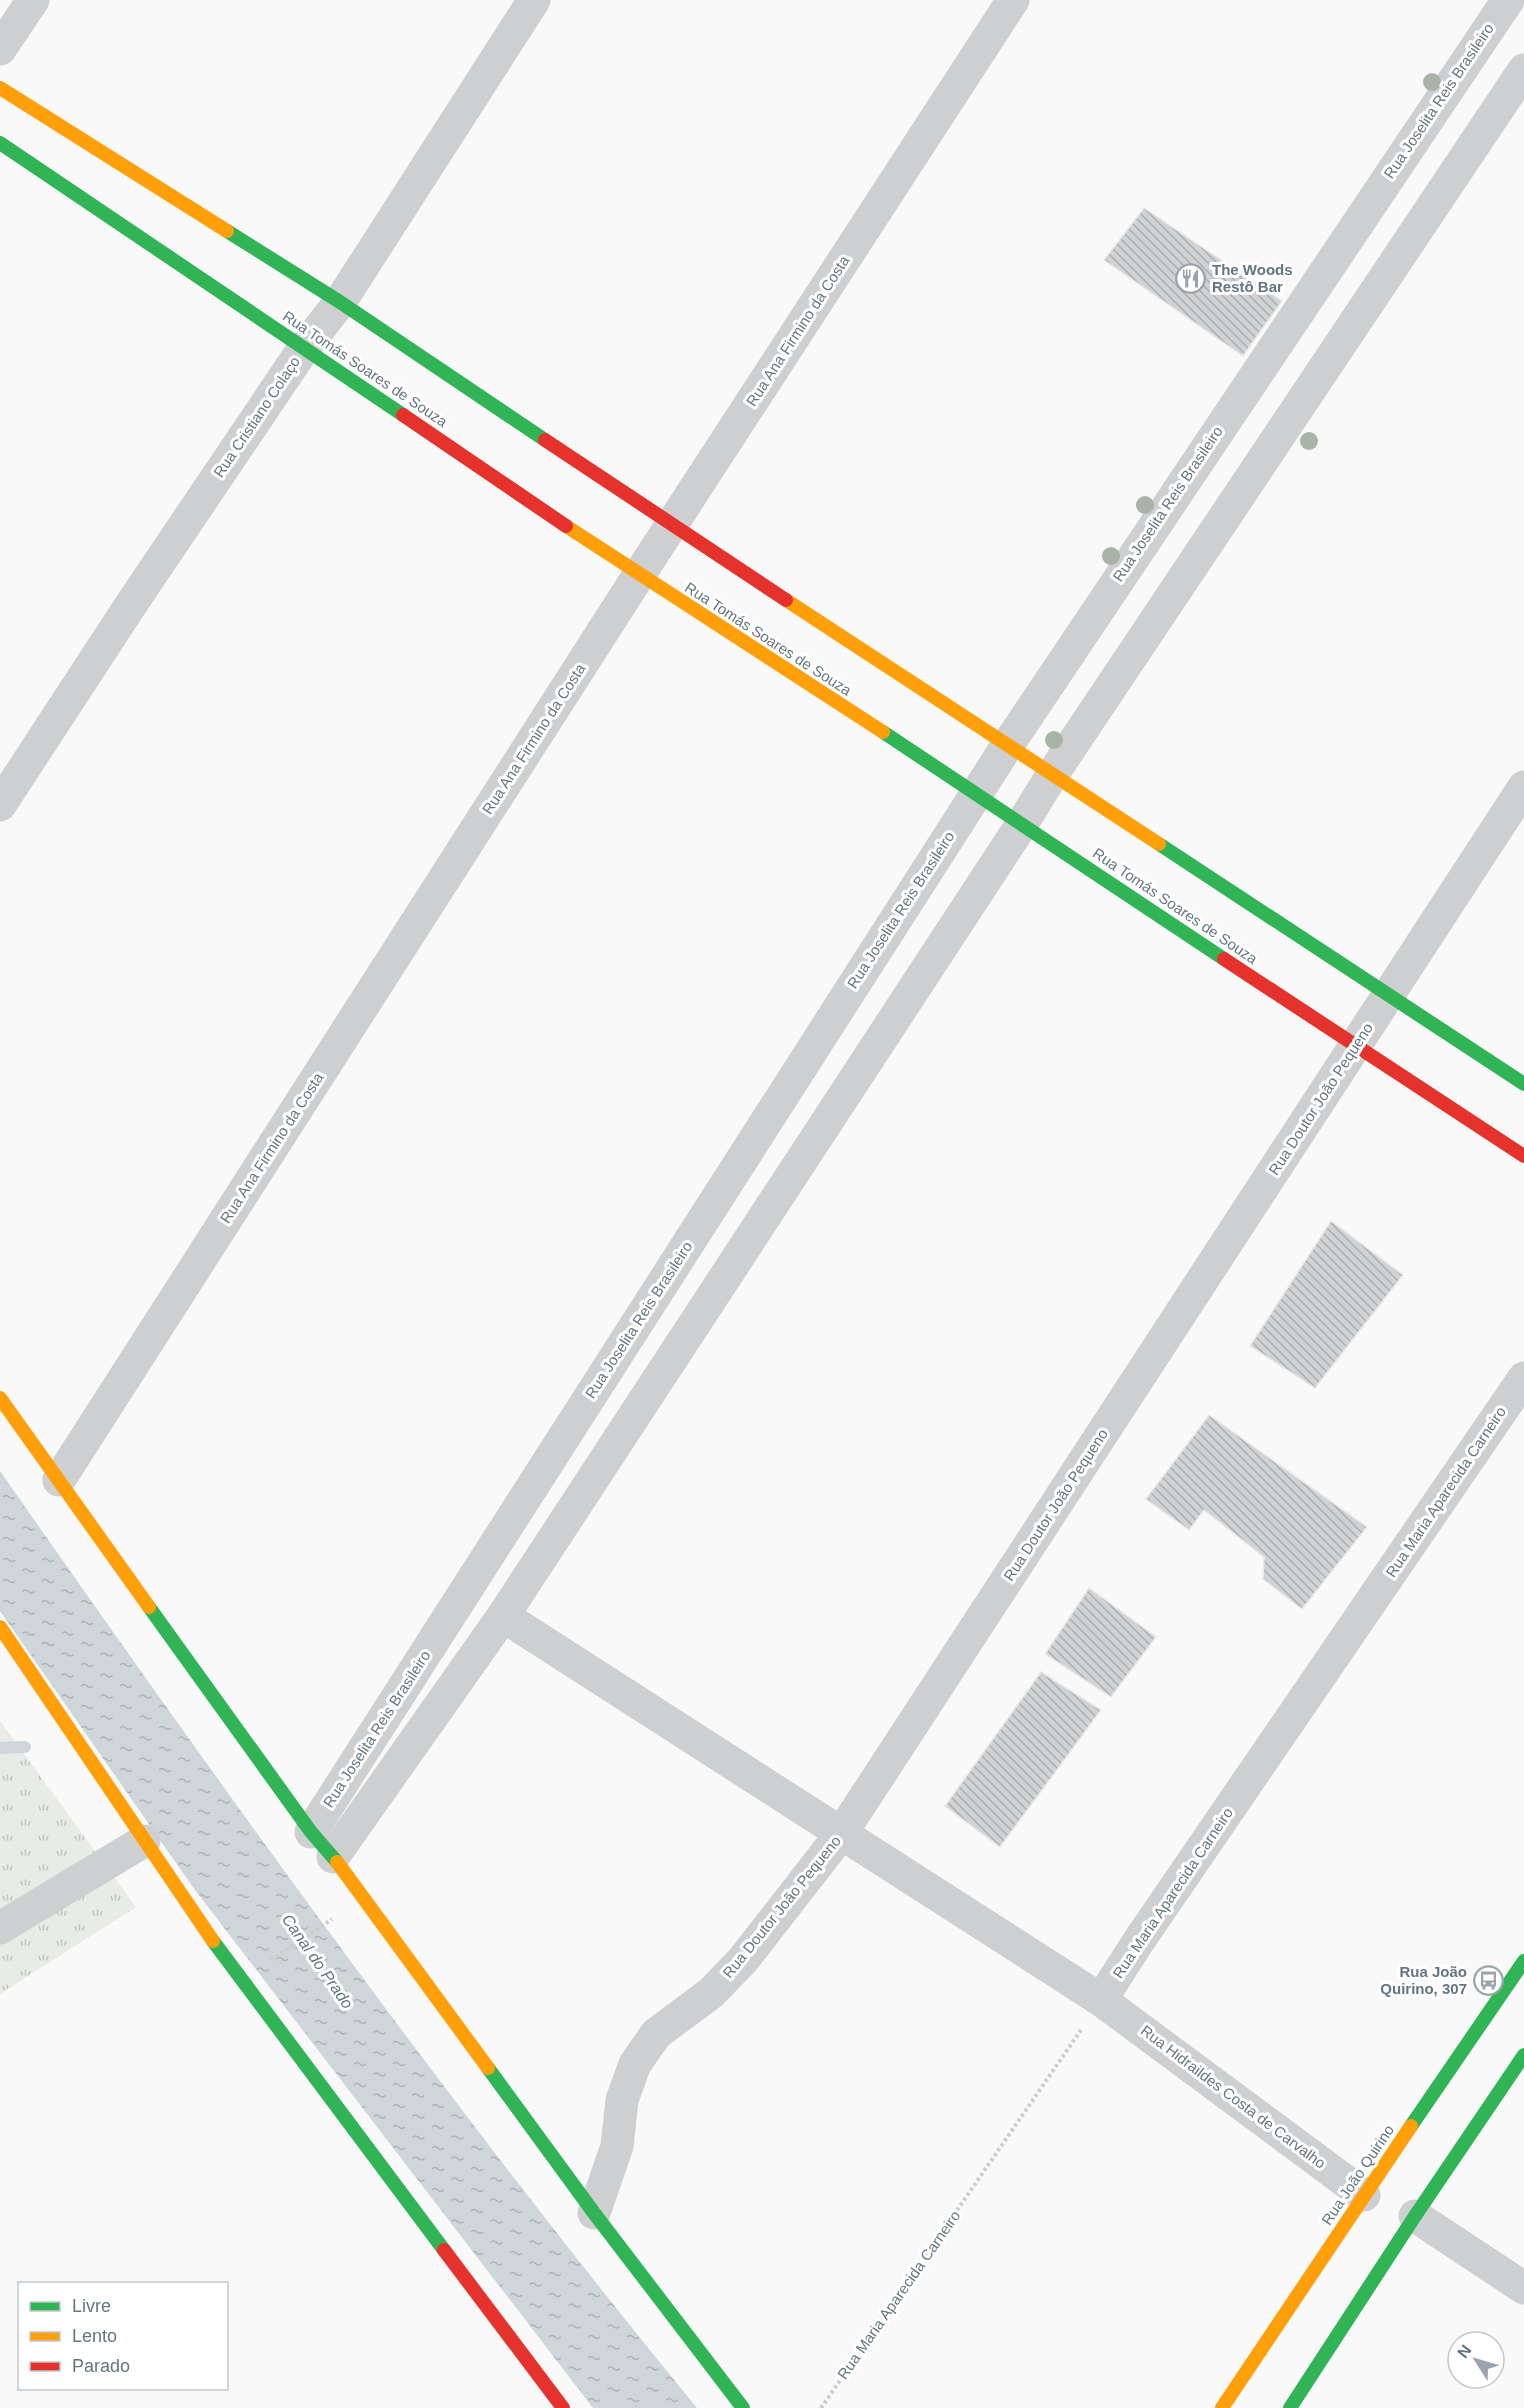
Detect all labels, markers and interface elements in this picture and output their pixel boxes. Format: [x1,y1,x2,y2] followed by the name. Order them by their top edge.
[1380,20,1497,181] street label: Rua Joselita Reis Brasileiro
[743,252,853,409] street label: Rua Ana Firmino da Costa
[1212,261,1293,295] place label: The Woods Restô Bar
[1175,263,1207,295] restaurant icon: The Woods Restô Bar
[280,307,451,430] street label: Rua Tomás Soares de Souza
[210,353,303,480] street label: Rua Cristiano Colaço
[1109,423,1226,584] street label: Rua Joselita Reis Brasileiro
[682,578,855,699] street label: Rua Tomás Soares de Souza
[479,660,589,817] street label: Rua Ana Firmino da Costa
[844,828,958,991] street label: Rua Joselita Reis Brasileiro
[1090,844,1261,967] street label: Rua Tomás Soares de Souza
[1265,1020,1376,1178] street label: Rua Doutor João Pequeno
[217,1069,327,1226] street label: Rua Ana Firmino da Costa
[582,1238,696,1401] street label: Rua Joselita Reis Brasileiro
[1382,1403,1509,1580] street label: Rua Maria Aparecida Carneiro
[1000,1426,1111,1584] street label: Rua Doutor João Pequeno
[320,1647,434,1810] street label: Rua Joselita Reis Brasileiro
[1109,1804,1236,1981] street label: Rua Maria Aparecida Carneiro
[719,1832,844,1981] street label: Rua Doutor João Pequeno
[279,1911,356,2012] water label: Canal do Prado
[1380,1963,1467,1997] place label: Rua João Quirino, 307
[1472,1965,1504,1997] bus stop icon: Rua João Quirino, 307
[1138,2022,1329,2172] street label: Rua Hidraildes Costa de Carvalho
[1318,2122,1397,2228] street label: Rua João Quirino
[834,2207,963,2382] street label: Rua Maria Aparecida Carneiro
[18,2282,228,2390] legend
[72,2296,111,2316] text: Livre
[72,2326,117,2346] text: Lento
[1446,2330,1506,2390] north arrow
[1454,2342,1475,2361] text: N
[72,2356,130,2376] text: Parado

